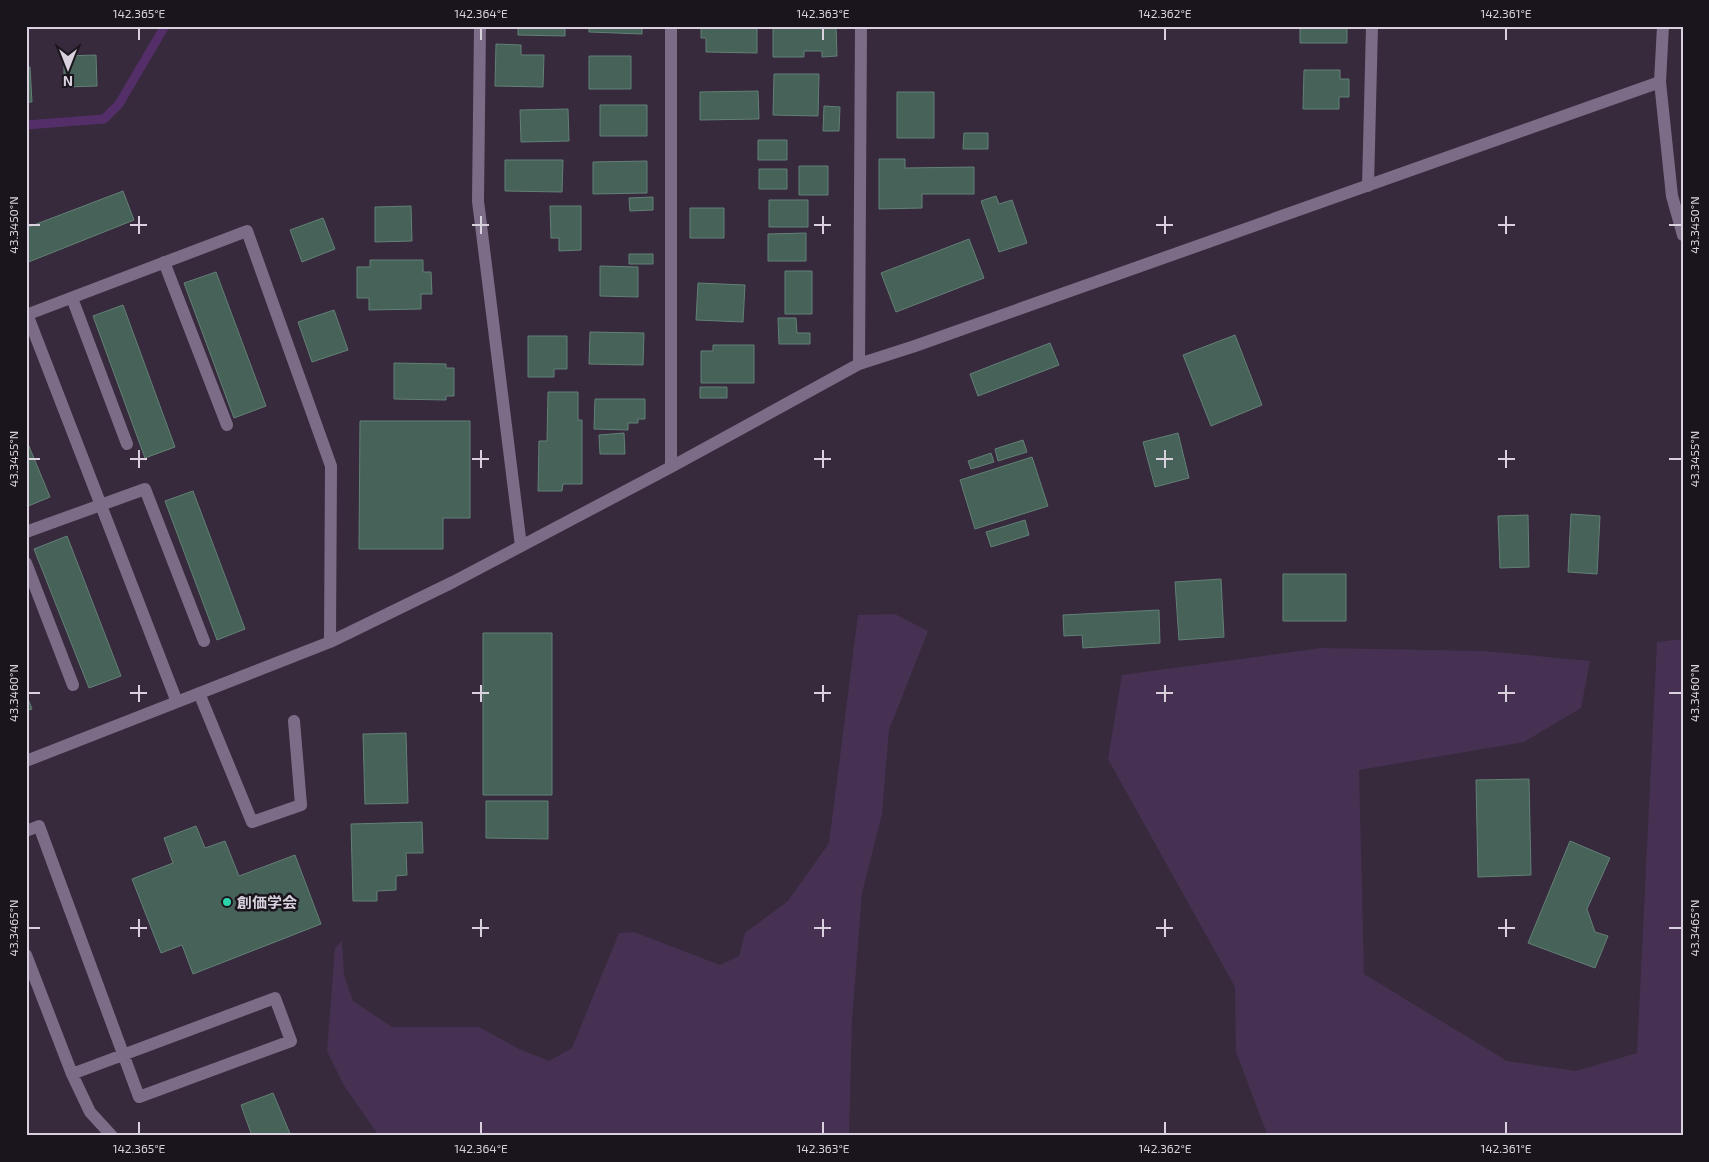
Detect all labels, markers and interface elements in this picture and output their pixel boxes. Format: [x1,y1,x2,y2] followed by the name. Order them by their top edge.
[113,6,166,20] text: 142.365°E
[454,6,508,20] text: 142.364°E
[797,6,850,20] text: 142.363°E
[1138,6,1192,20] text: 142.362°E
[1480,6,1532,20] text: 142.361°E
[42,42,92,92] north arrow
[63,73,73,90] text: N
[6,196,20,254] text: 43.3450°N
[1687,196,1701,254] text: 43.3450°N
[6,431,20,487] text: 43.3455°N
[1687,431,1701,487] text: 43.3455°N
[6,664,20,722] text: 43.3460°N
[1687,664,1701,722] text: 43.3460°N
[237,893,297,911] place label: 創価学会
[221,896,233,908] marker: 創価学会
[6,900,20,956] text: 43.3465°N
[1687,900,1701,956] text: 43.3465°N
[113,1141,166,1155] text: 142.365°E
[454,1141,508,1155] text: 142.364°E
[797,1141,850,1155] text: 142.363°E
[1138,1141,1192,1155] text: 142.362°E
[1480,1141,1532,1155] text: 142.361°E

